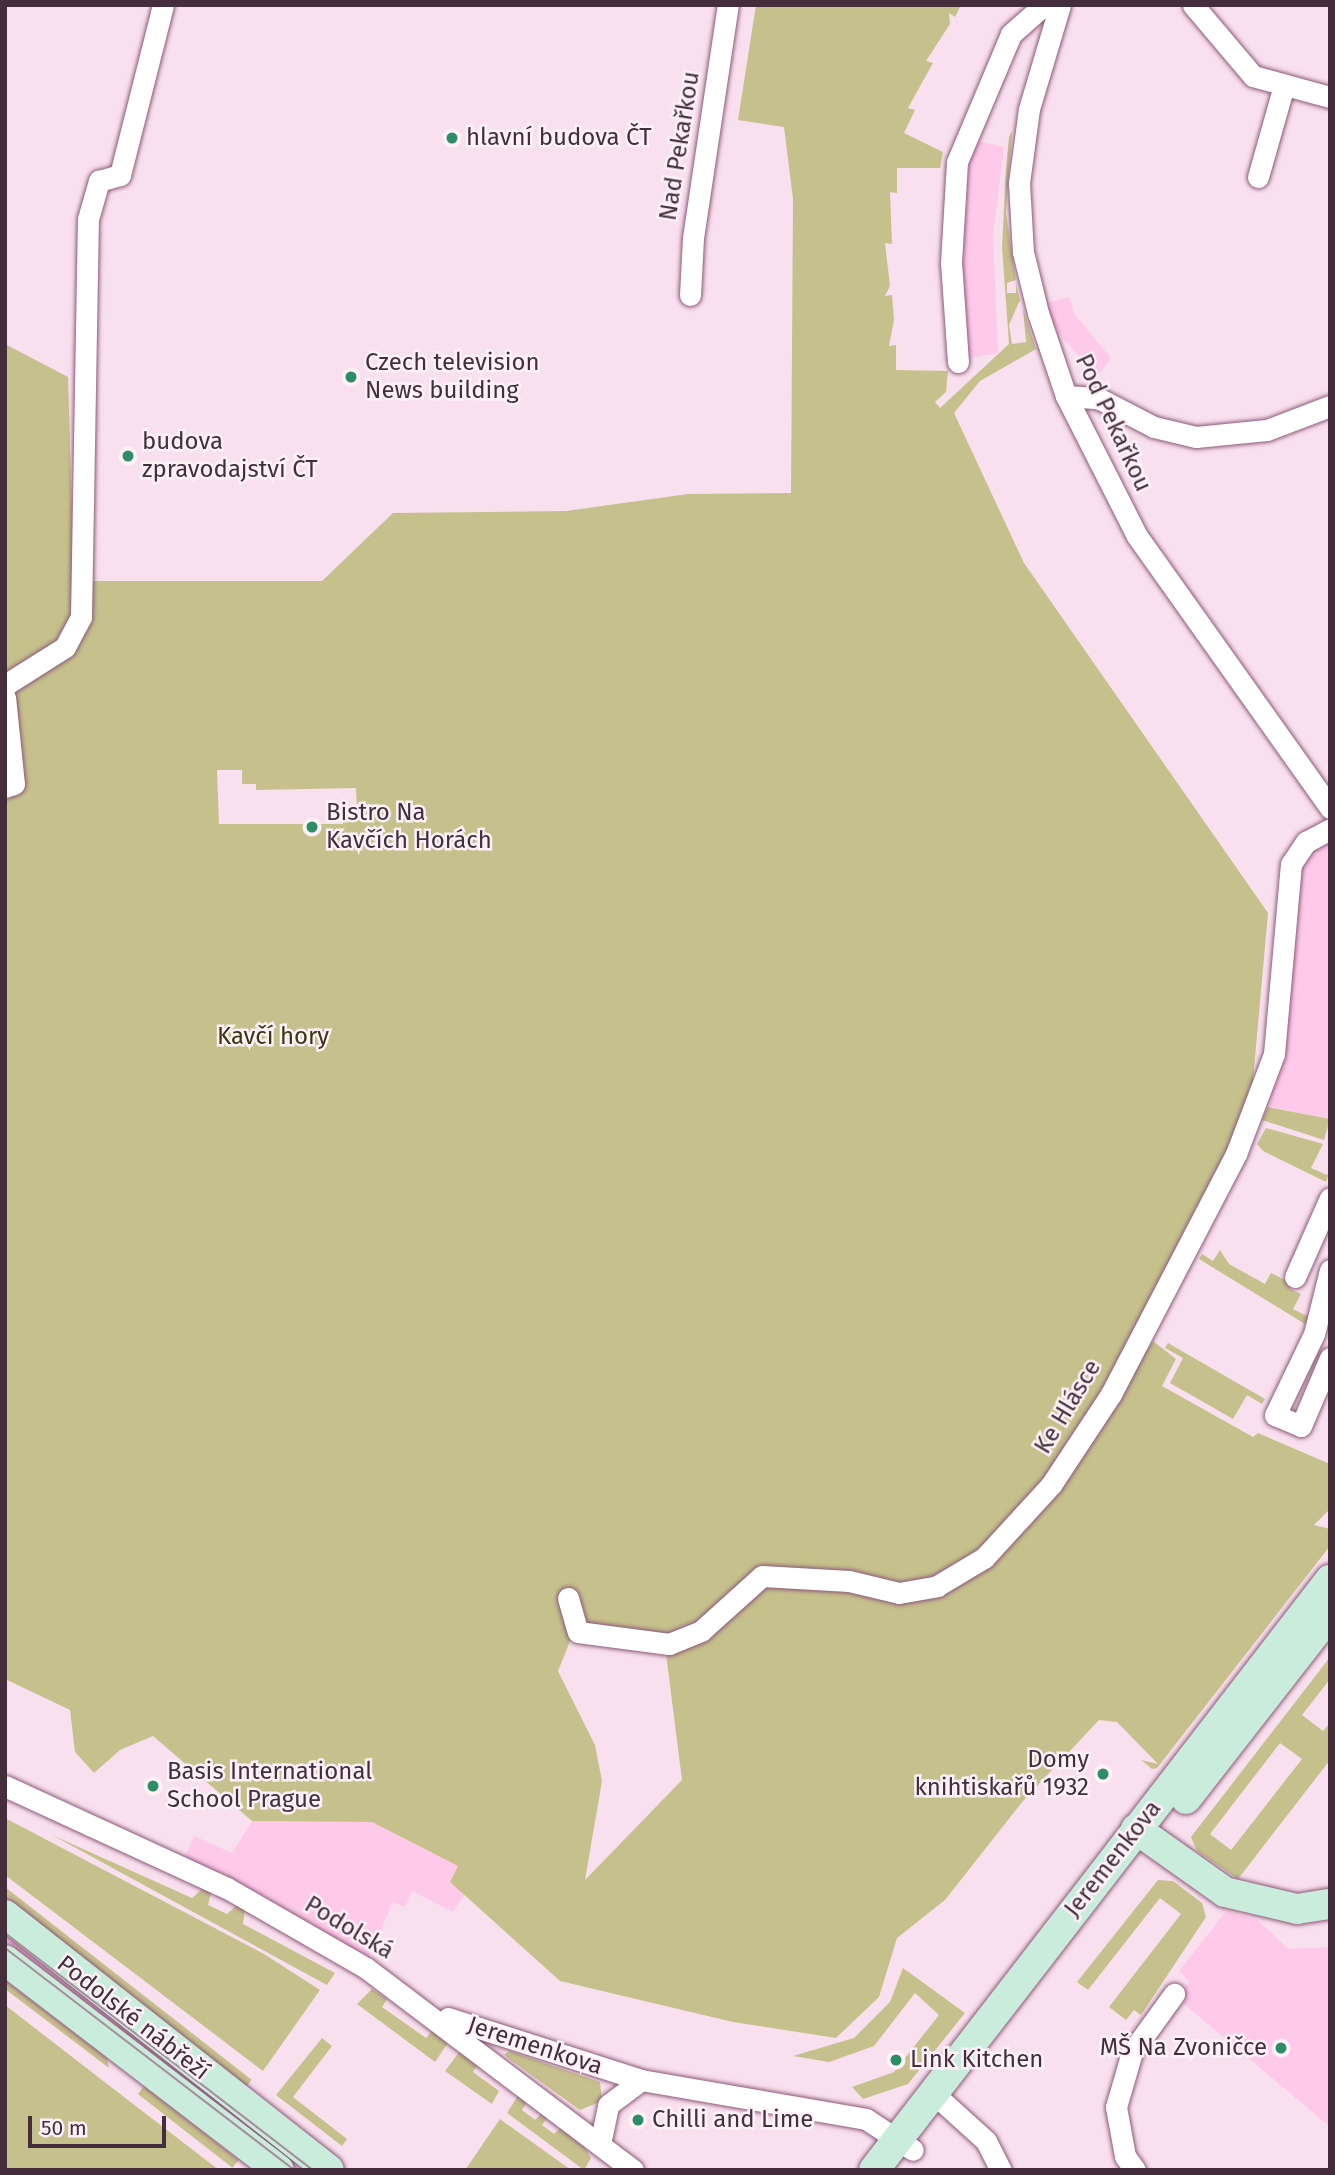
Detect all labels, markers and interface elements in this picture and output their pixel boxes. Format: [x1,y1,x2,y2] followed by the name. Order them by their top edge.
[654,69,706,223] street label: Nad Pekařkou
[466,124,652,152] place label: hlavní budova ČT
[444,130,460,146] marker: hlavní budova ČT
[365,349,540,405] place label: Czech television News building
[1069,350,1157,496] street label: Pod Pekařkou
[343,369,359,385] marker: Czech television News building
[142,428,318,484] place label: budova zpravodajství ČT
[120,448,136,464] marker: budova zpravodajství ČT
[326,799,492,855] place label: Bistro Na Kavčích Horách
[304,819,320,835] marker: Bistro Na Kavčích Horách
[217,1023,329,1051] park label: Kavčí hory
[1029,1355,1107,1459] street label: Ke Hlásce
[914,1746,1089,1802] place label: Domy knihtiskařů 1932
[167,1758,372,1814] place label: Basis International School Prague
[1095,1766,1111,1782] marker: Domy knihtiskařů 1932
[145,1778,161,1794] marker: Basis International School Prague
[1058,1795,1168,1923] street label: Jeremenkova
[299,1890,399,1966] street label: Podolská
[51,1950,215,2086] street label: Podolské nábřeží
[464,2011,606,2081] street label: Jeremenkova
[1100,2034,1267,2062] place label: MŠ Na Zvoničce
[1273,2040,1289,2056] marker: MŠ Na Zvoničce
[910,2046,1043,2074] place label: Link Kitchen
[888,2052,904,2068] marker: Link Kitchen
[32,2102,170,2146] scale bar
[652,2106,813,2134] place label: Chilli and Lime
[630,2112,646,2128] marker: Chilli and Lime
[41,2115,87,2141] text: 50 m

